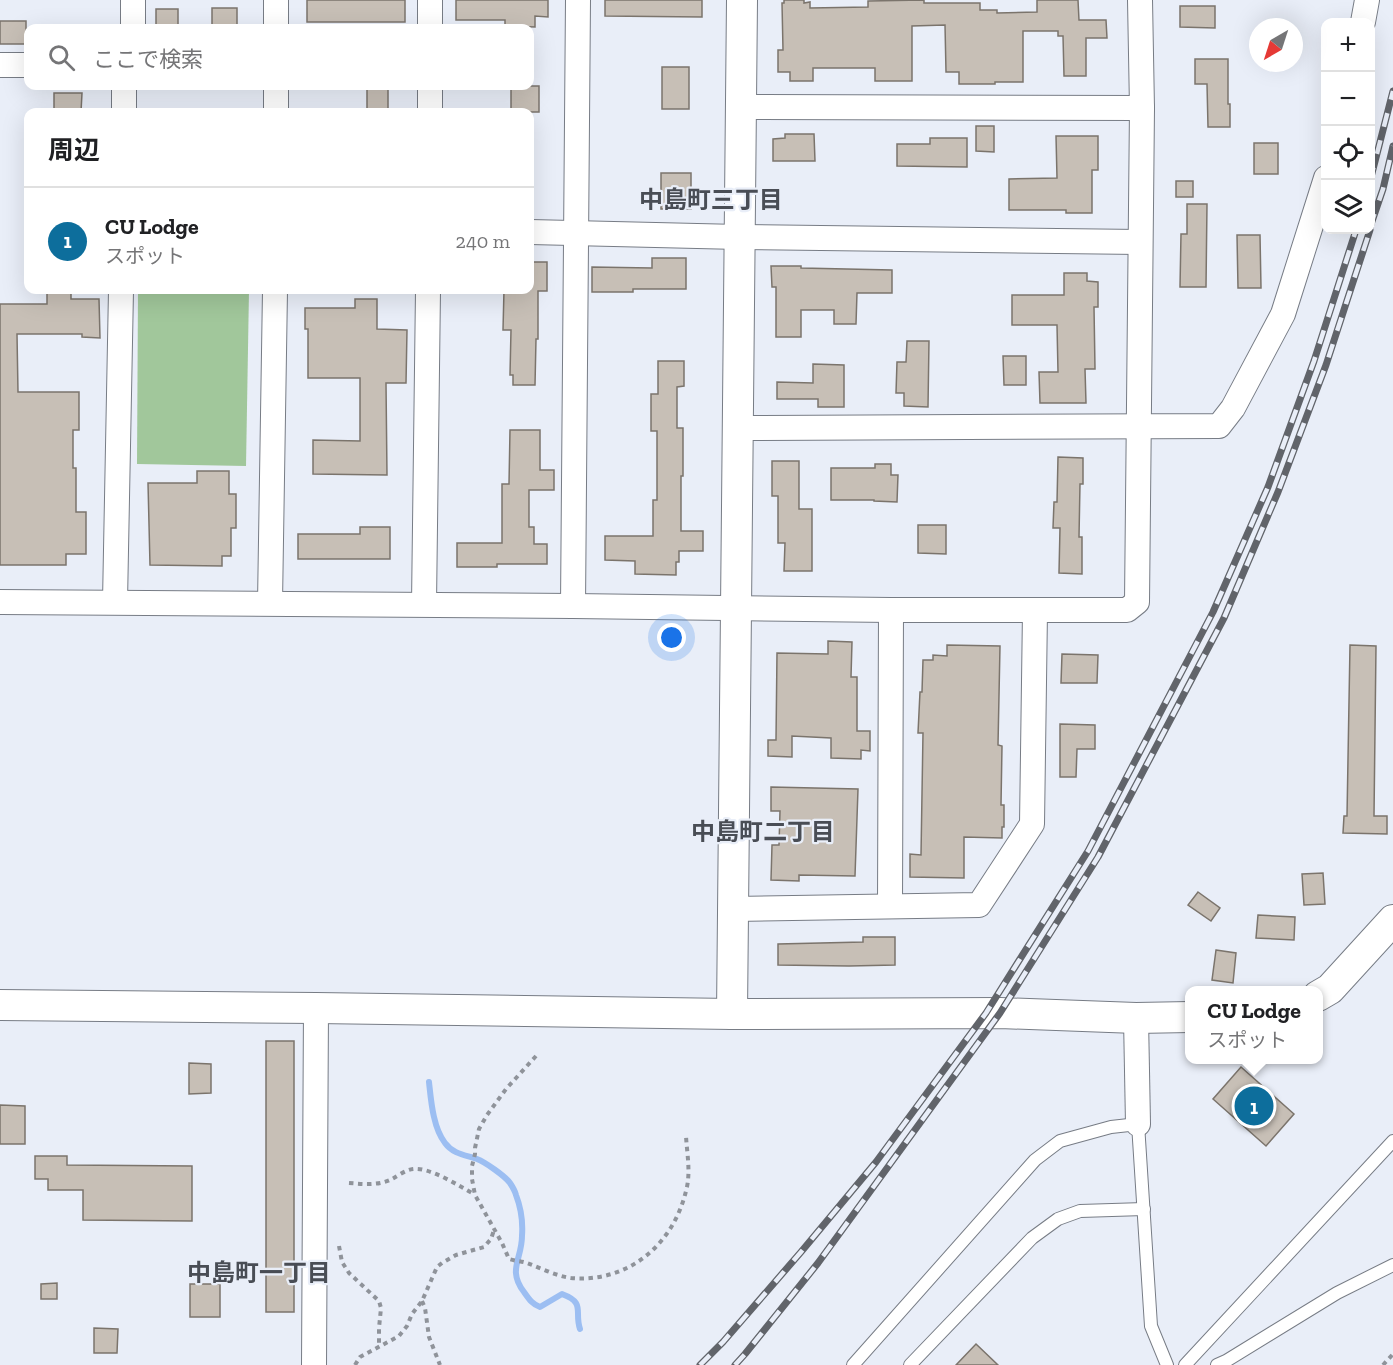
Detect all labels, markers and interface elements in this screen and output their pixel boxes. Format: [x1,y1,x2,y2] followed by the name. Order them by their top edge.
[1249,18,1303,72] north arrow
[1321,18,1375,234] map controls
[1321,18,1375,72] button: +
[24,24,534,90] search box
[45,41,78,74] icon: search
[93,46,203,73] text: ここで検索
[1321,72,1375,126] button: −
[1321,126,1375,180] button: locate
[48,134,100,166] text: 周辺
[1321,180,1375,234] button: layers
[639,185,783,214] district label: 中島町三丁目
[105,213,199,240] text: CU Lodge
[63,229,72,253] text: 1
[456,229,510,253] text: 240 m
[105,244,185,268] text: スポット
[657,623,686,652] your location
[691,817,835,846] district label: 中島町二丁目
[1185,986,1323,1064] popup
[1207,997,1301,1024] text: CU Lodge
[1207,1028,1287,1052] text: スポット
[1234,1084,1274,1128] pin: 1
[187,1258,331,1287] district label: 中島町一丁目

